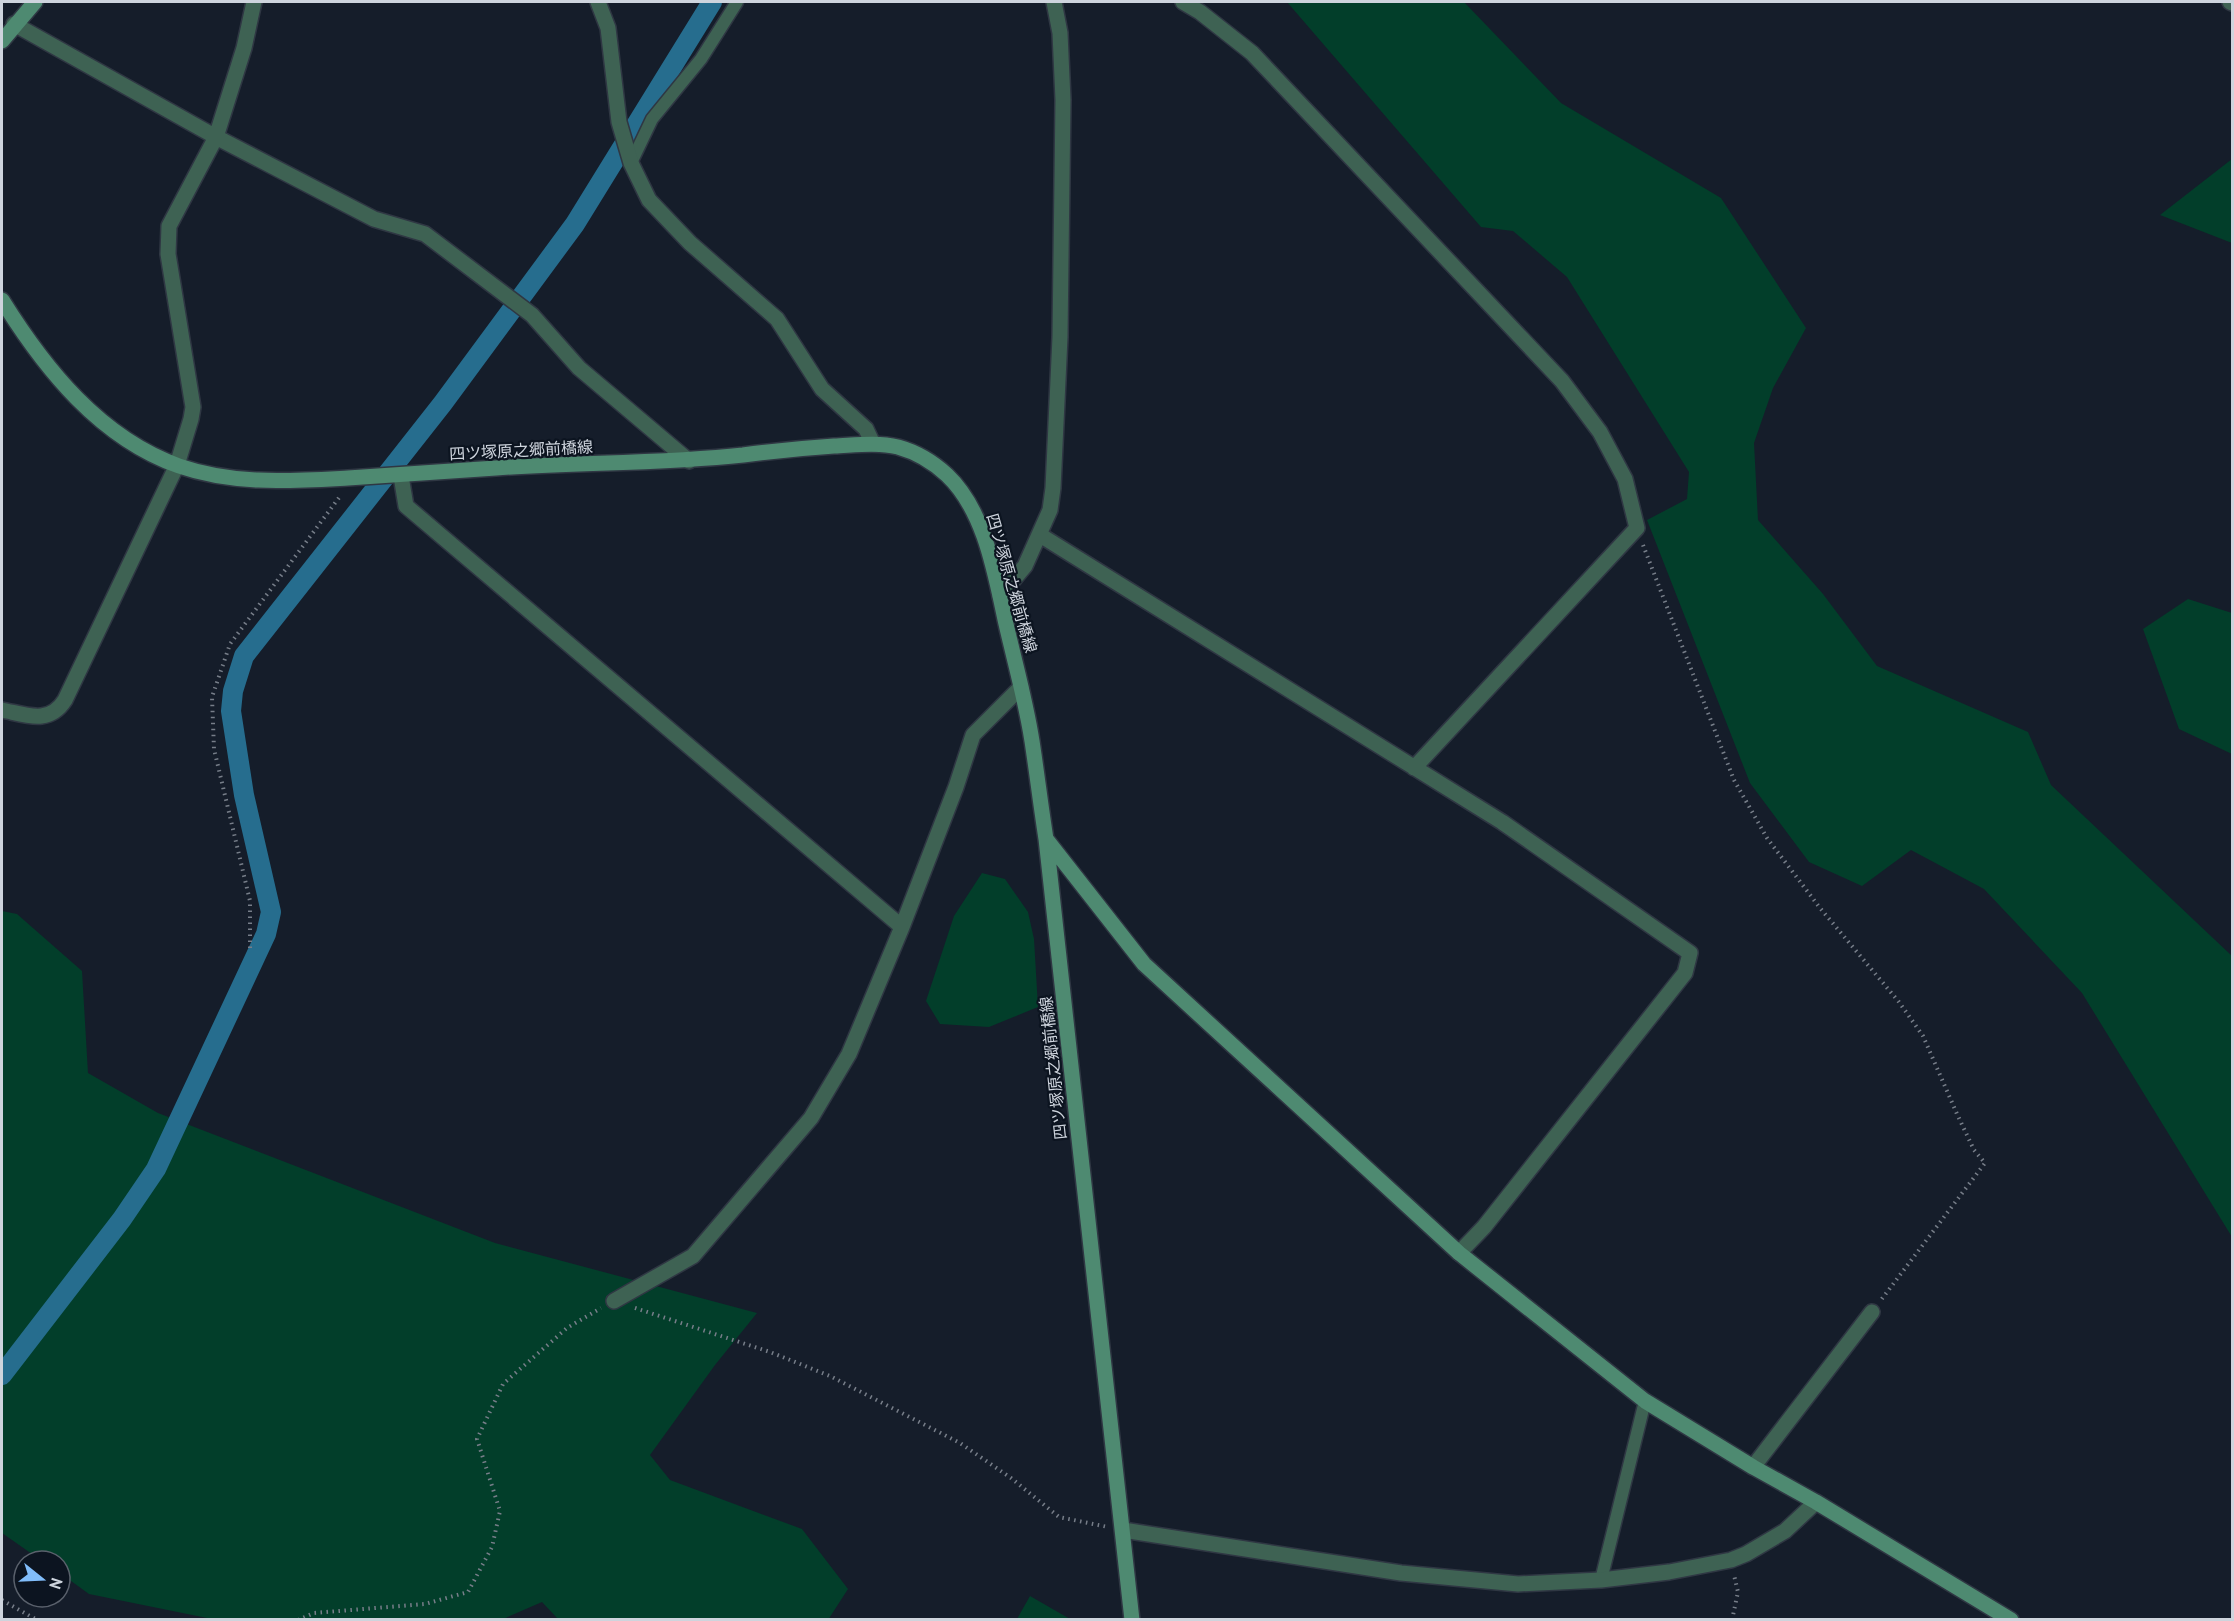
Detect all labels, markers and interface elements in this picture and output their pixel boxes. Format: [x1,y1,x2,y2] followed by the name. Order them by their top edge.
[449,436,593,464] street label: 四ツ塚原之郷前橋線
[983,511,1041,655] street label: 四ツ塚原之郷前橋線
[1036,995,1070,1141] street label: 四ツ塚原之郷前橋線
[12,1549,72,1609] north arrow
[45,1576,67,1592] text: N

